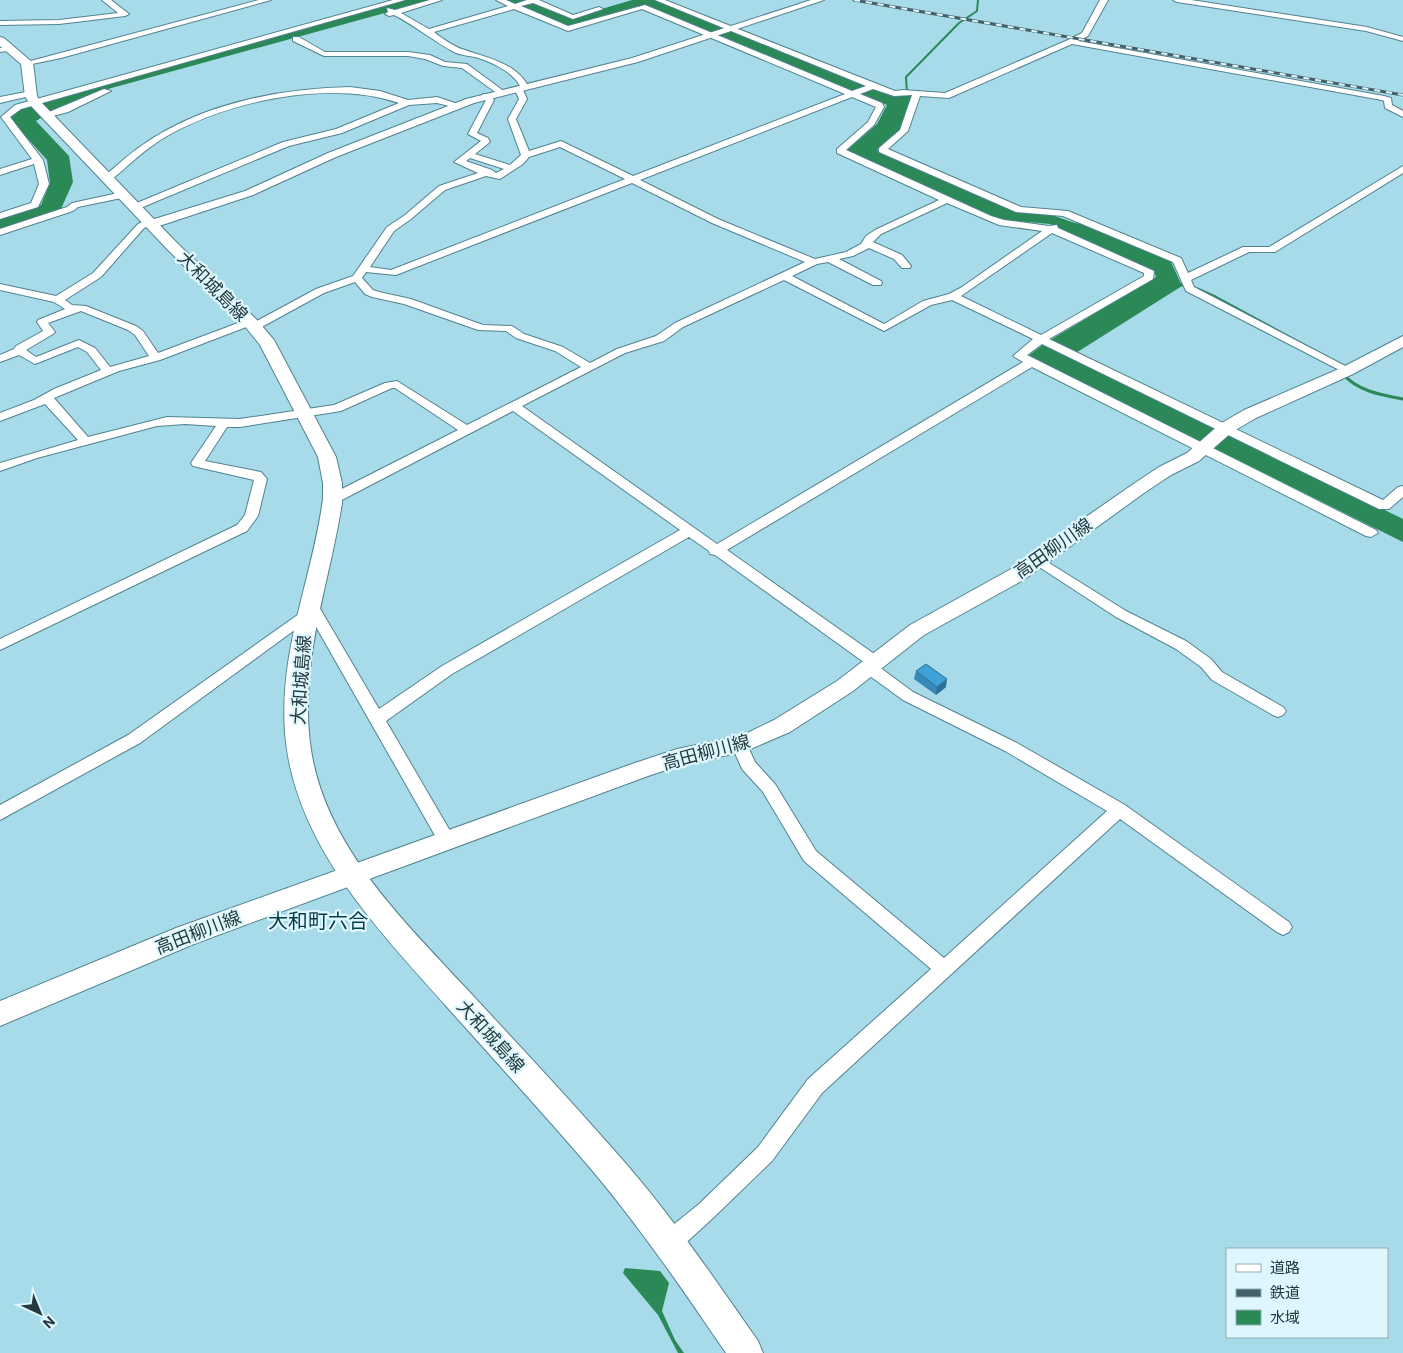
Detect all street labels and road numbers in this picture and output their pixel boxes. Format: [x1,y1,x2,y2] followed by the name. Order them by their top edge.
[174,247,252,325] street label: 大和城島線
[1010,514,1096,582] street label: 高田柳川線
[287,634,315,726] street label: 大和城島線
[660,730,752,774] street label: 高田柳川線
[152,906,244,958] street label: 高田柳川線
[453,996,529,1076] street label: 大和城島線

